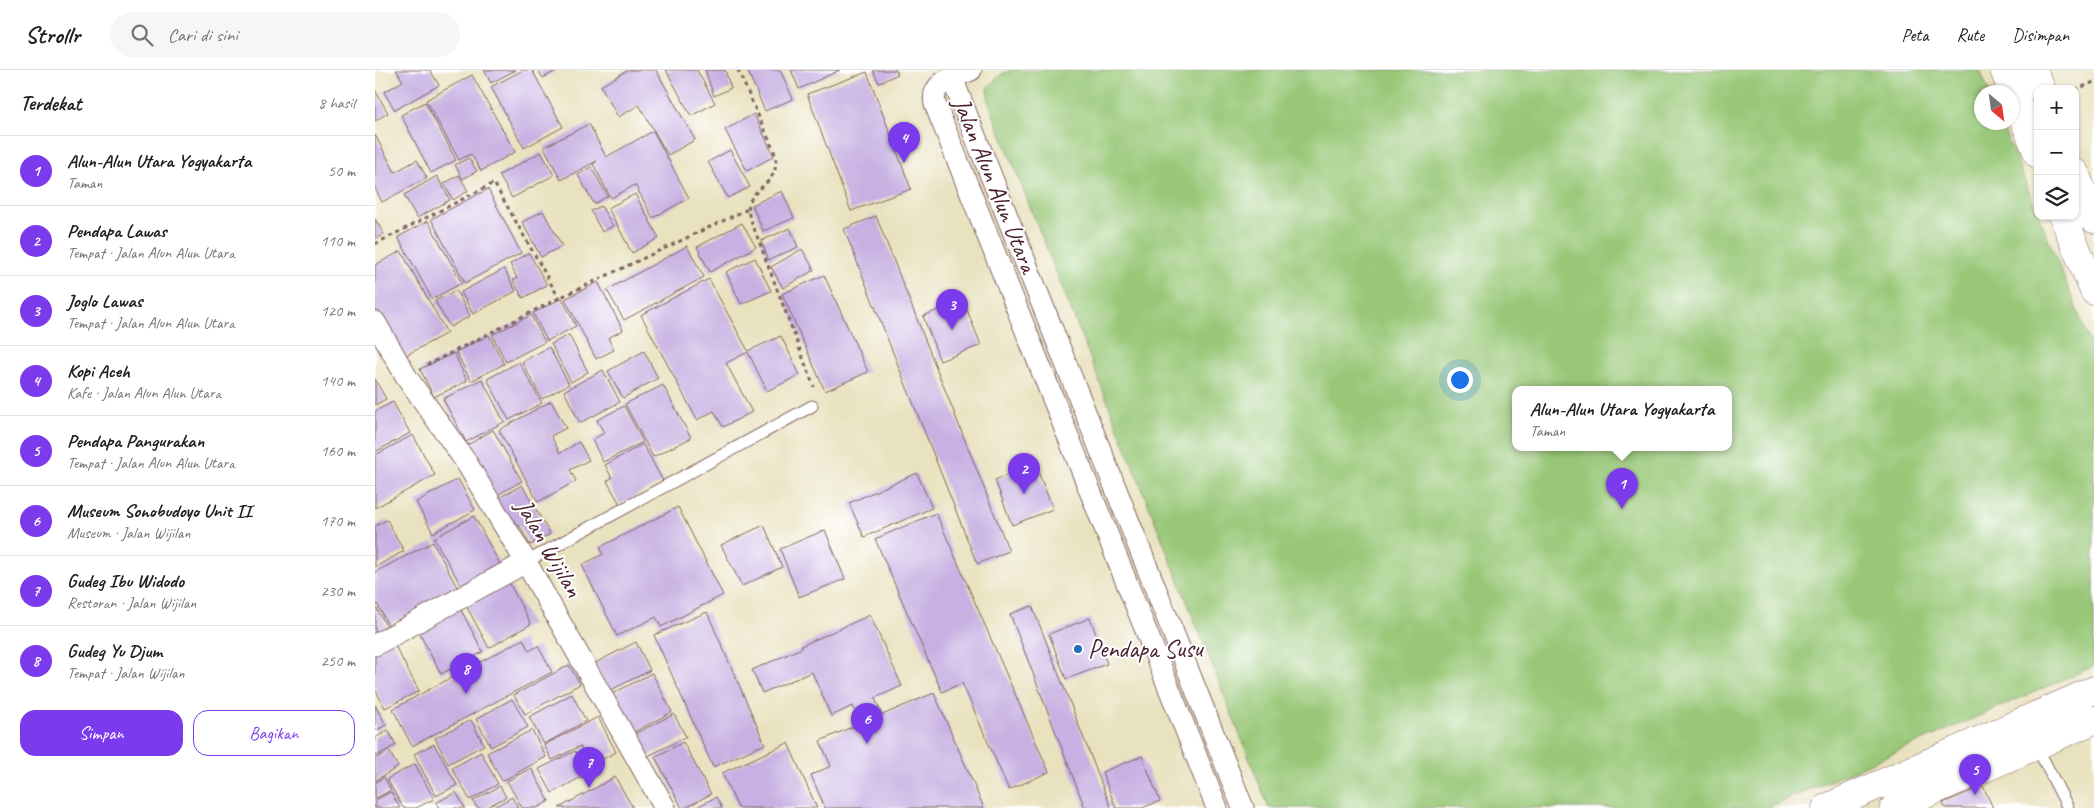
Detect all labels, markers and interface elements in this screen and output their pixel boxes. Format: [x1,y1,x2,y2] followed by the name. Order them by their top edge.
[110,12,460,57] search box
[25,20,80,50] text: Strollr
[128,21,156,49] icon: search
[168,23,238,47] text: Cari di sini
[1902,24,1929,46] text: Peta
[1957,24,1984,46] text: Rute
[2012,24,2069,46] text: Disimpan
[1974,85,2019,130] north arrow
[2034,85,2079,220] map controls
[2034,85,2079,130] button: +
[20,90,81,116] text: Terdekat
[945,92,1046,280] street label: Jalan Alun Alun Utara
[318,93,355,113] text: 8 hasil
[888,122,920,163] pin: 4
[2034,130,2079,175] button: −
[67,149,251,173] text: Alun-Alun Utara Yogyakarta
[32,161,40,181] text: 1
[328,161,355,181] text: 50 m
[67,173,102,193] text: Taman
[2034,175,2079,220] button: layers
[67,219,166,243] text: Pendapa Lawas
[32,231,40,251] text: 2
[321,231,355,251] text: 110 m
[67,243,235,263] text: Tempat · Jalan Alun Alun Utara
[67,289,142,313] text: Joglo Lawas
[936,289,968,330] pin: 3
[32,301,40,321] text: 3
[321,301,355,321] text: 120 m
[67,313,235,333] text: Tempat · Jalan Alun Alun Utara
[67,359,130,383] text: Kopi Aceh
[1447,367,1473,393] your location
[32,371,40,391] text: 4
[321,371,355,391] text: 140 m
[67,383,221,403] text: Kafe · Jalan Alun Alun Utara
[1512,386,1732,451] popup
[1530,397,1714,421] text: Alun-Alun Utara Yogyakarta
[1530,421,1565,441] text: Taman
[67,429,204,453] text: Pendapa Pangurakan
[33,441,39,461] text: 5
[321,441,355,461] text: 160 m
[67,453,235,473] text: Tempat · Jalan Alun Alun Utara
[1008,453,1040,494] pin: 2
[1606,468,1638,509] pin: 1
[508,492,590,603] street label: Jalan Wijilan
[67,499,252,523] text: Museum Sonobudoyo Unit II
[32,511,40,531] text: 6
[321,511,355,531] text: 170 m
[67,523,190,543] text: Museum · Jalan Wijilan
[67,569,184,593] text: Gudeg Ibu Widodo
[32,581,40,601] text: 7
[321,581,355,601] text: 230 m
[67,593,196,613] text: Restoran · Jalan Wijilan
[1088,633,1205,665] place label: Pendapa Susu
[67,639,162,663] text: Gudeg Yu Djum
[1072,643,1084,655] marker: Pendapa Susu
[32,651,40,671] text: 8
[321,651,355,671] text: 250 m
[450,653,482,694] pin: 8
[67,663,185,683] text: Tempat · Jalan Wijilan
[851,703,883,744] pin: 6
[20,710,183,756] button: Simpan
[193,710,355,756] button: Bagikan
[573,747,605,788] pin: 7
[1959,754,1991,795] pin: 5

